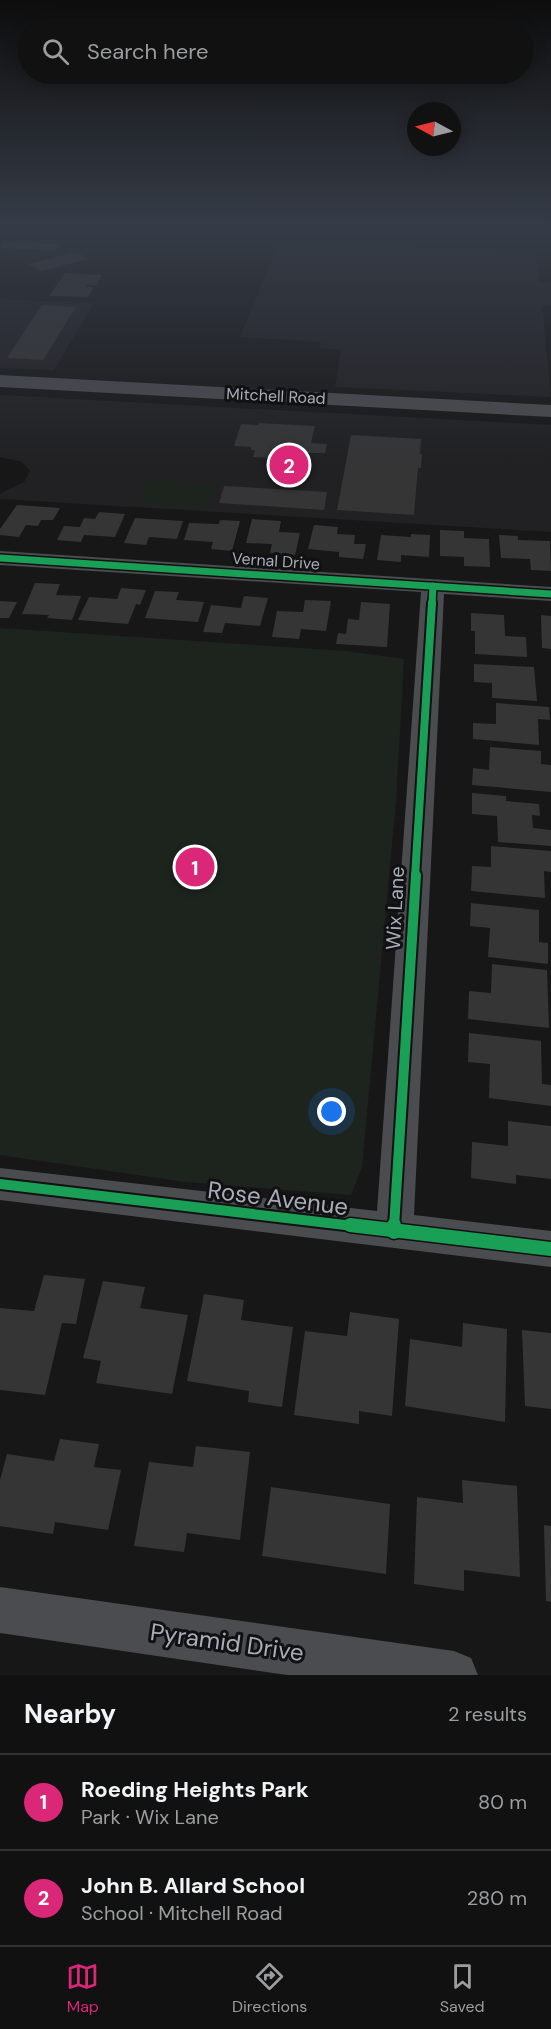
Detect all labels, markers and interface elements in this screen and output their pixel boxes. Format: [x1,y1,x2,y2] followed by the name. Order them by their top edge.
[18,18,533,84] search box
[39,35,72,68] icon: search
[87,37,208,66] text: Search here
[407,102,461,156] north arrow
[226,383,326,409] street label: Mitchell Road
[270,442,308,488] pin: 2
[231,547,321,575] street label: Vernal Drive
[176,844,214,890] pin: 1
[380,866,410,950] street label: Wix Lane
[317,1097,346,1126] your location
[206,1174,350,1222] street label: Rose Avenue
[148,1616,306,1668] street label: Pyramid Drive
[24,1697,116,1731] text: Nearby
[448,1701,527,1727] text: 2 results
[81,1775,309,1804] text: Roeding Heights Park
[40,1789,47,1815] text: 1
[478,1789,527,1815] text: 80 m
[81,1804,219,1830] text: Park · Wix Lane
[81,1871,305,1900] text: John B. Allard School
[38,1885,49,1911] text: 2
[467,1885,527,1911] text: 280 m
[81,1900,283,1926] text: School · Mitchell Road
[66,1960,99,2017] tab: Map
[232,1960,307,2017] tab: Directions
[440,1960,485,2017] tab: Saved

